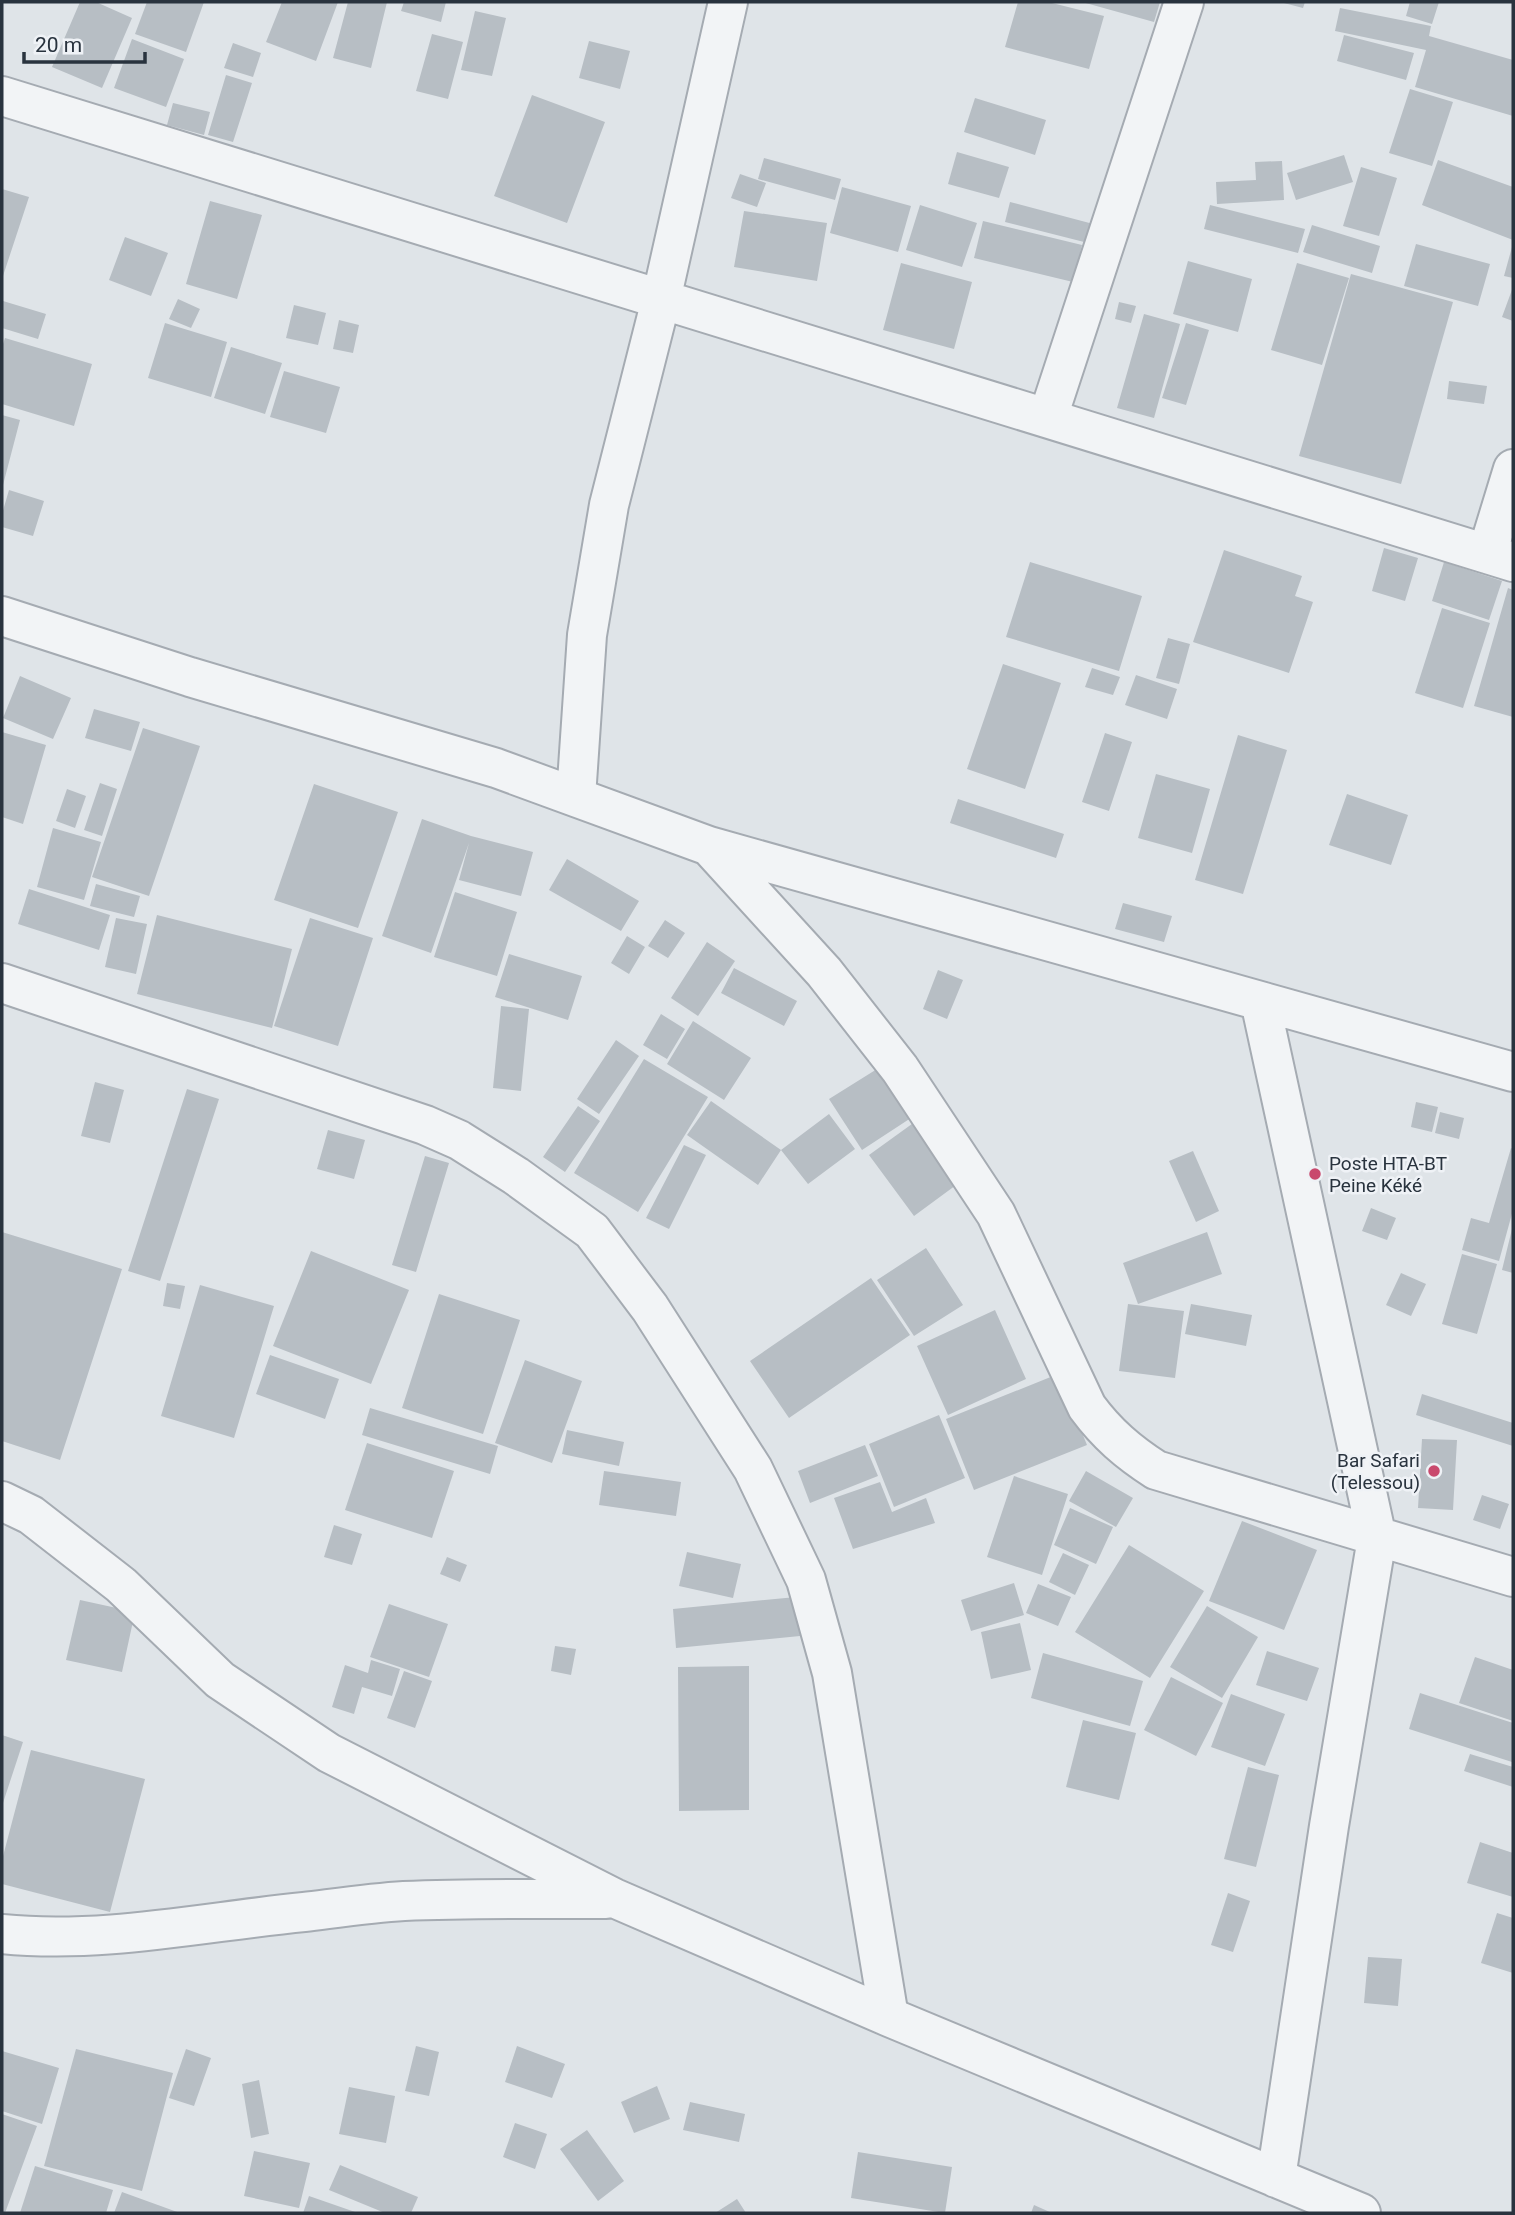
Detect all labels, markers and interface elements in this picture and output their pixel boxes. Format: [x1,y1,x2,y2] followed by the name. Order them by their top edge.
[24,21,145,65] scale bar
[35,33,82,57] text: 20 m
[1329,1152,1447,1197] place label: Poste HTA-BT Peine Kéké
[1307,1166,1323,1182] marker: Poste HTA-BT Peine Kéké
[1331,1449,1420,1494] place label: Bar Safari (Telessou)
[1426,1463,1442,1479] marker: Bar Safari (Telessou)

